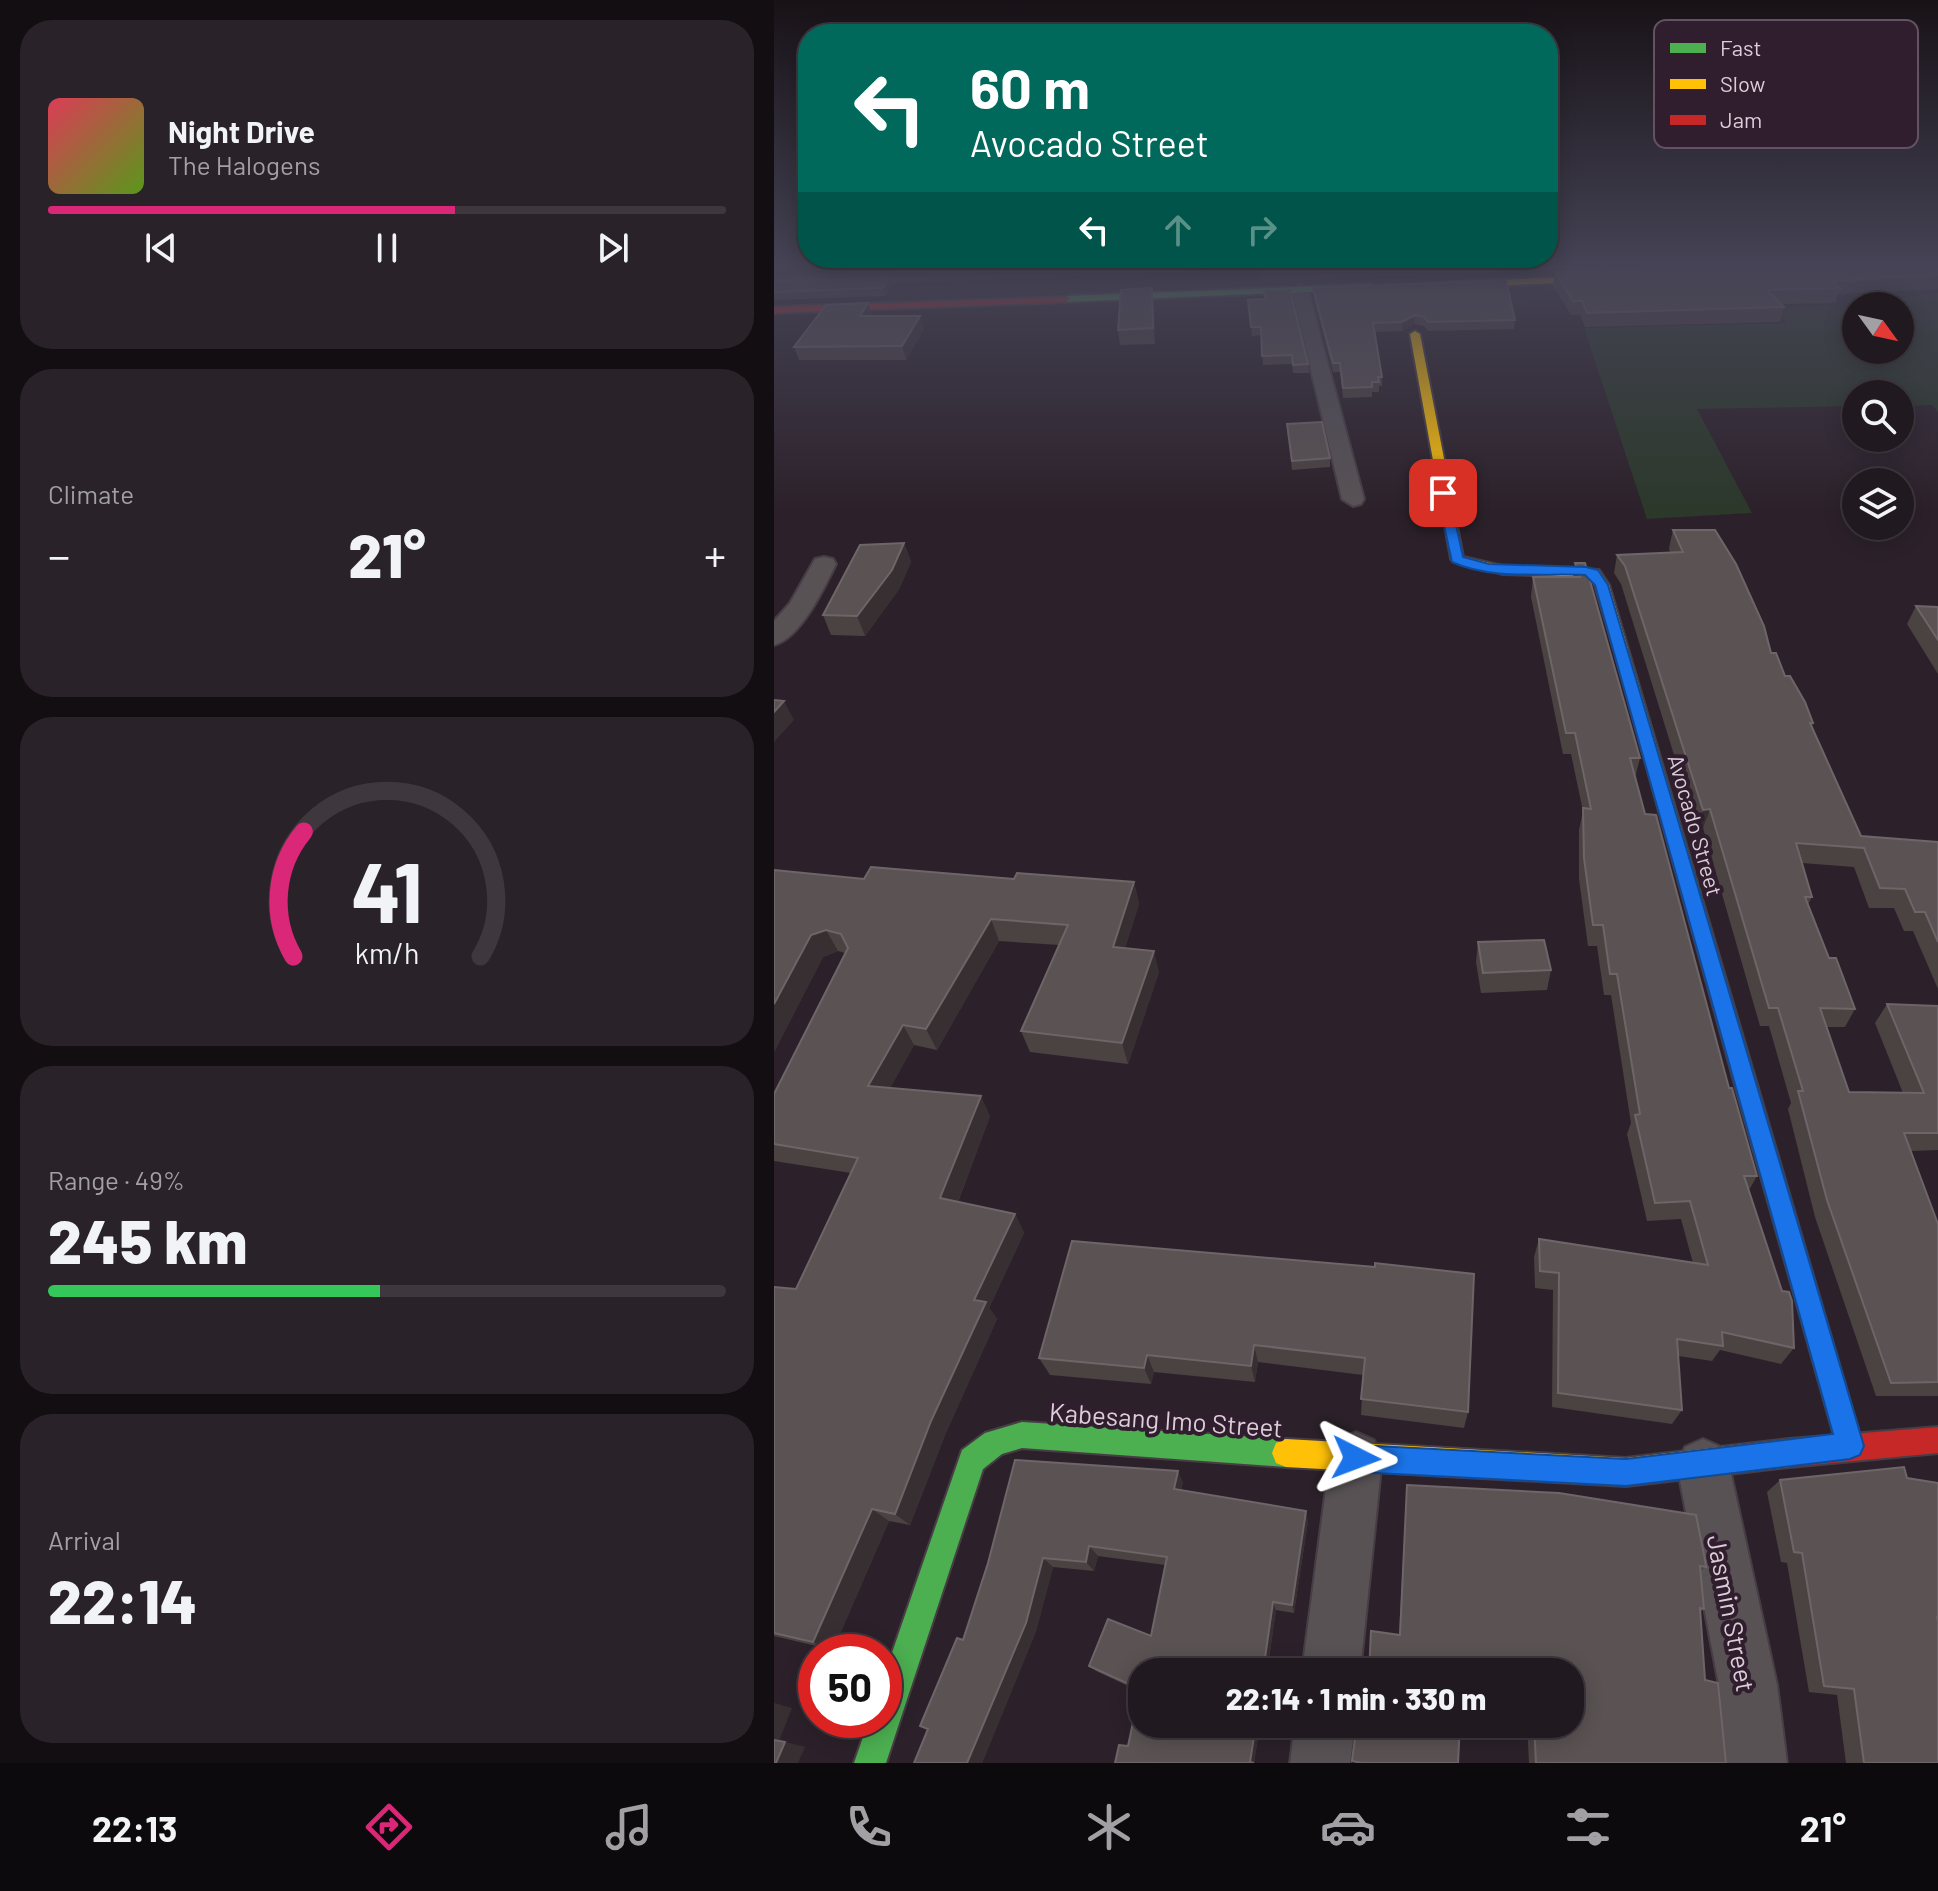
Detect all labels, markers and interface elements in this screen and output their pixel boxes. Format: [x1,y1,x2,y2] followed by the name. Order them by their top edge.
[1654,20,1918,148] legend
[1720,34,1762,60] text: Fast
[970,53,1090,120] text: 60 m
[838,56,942,160] icon: left
[1720,70,1765,96] text: Slow
[1720,106,1762,132] text: Jam
[168,113,315,149] text: Night Drive
[970,121,1209,164] text: Avocado Street
[168,149,320,180] text: The Halogens
[1072,208,1116,252] icon: left
[1156,208,1200,252] icon: ahead
[1240,208,1284,252] icon: right
[139,226,183,270] icon: previous
[365,226,409,270] icon: pause
[591,226,635,270] icon: next
[1842,292,1914,364] north arrow
[1842,292,1914,540] map controls
[1842,380,1914,452] button: search
[1409,459,1477,527] pin
[1842,468,1914,540] button: layers
[1421,471,1465,515] icon: arrive
[48,478,134,509] text: Climate
[348,518,426,590] text: 21°
[48,528,70,581] text: −
[704,528,726,581] text: +
[1663,751,1729,899] street label: Avocado Street
[351,840,423,940] text: 41
[355,936,419,971] text: km/h
[48,1164,185,1195] text: Range · 49%
[48,1204,247,1276] text: 245 km
[1048,1395,1284,1443] street label: Kabesang Imo Street
[1314,1416,1398,1500] position arrow
[48,1524,121,1555] text: Arrival
[1702,1532,1762,1694] street label: Jasmin Street
[48,1564,197,1636] text: 22:14
[798,1634,902,1738] speed limit sign: 50
[1226,1680,1486,1716] text: 22:14 · 1 min · 330 m
[361,1799,417,1855] icon: directions
[601,1799,657,1855] icon: music
[841,1799,897,1855] icon: phone
[1081,1799,1137,1855] icon: climate
[1320,1799,1376,1855] icon: car
[1560,1799,1616,1855] icon: filters
[92,1806,177,1849] text: 22:13
[1800,1806,1846,1849] text: 21°

